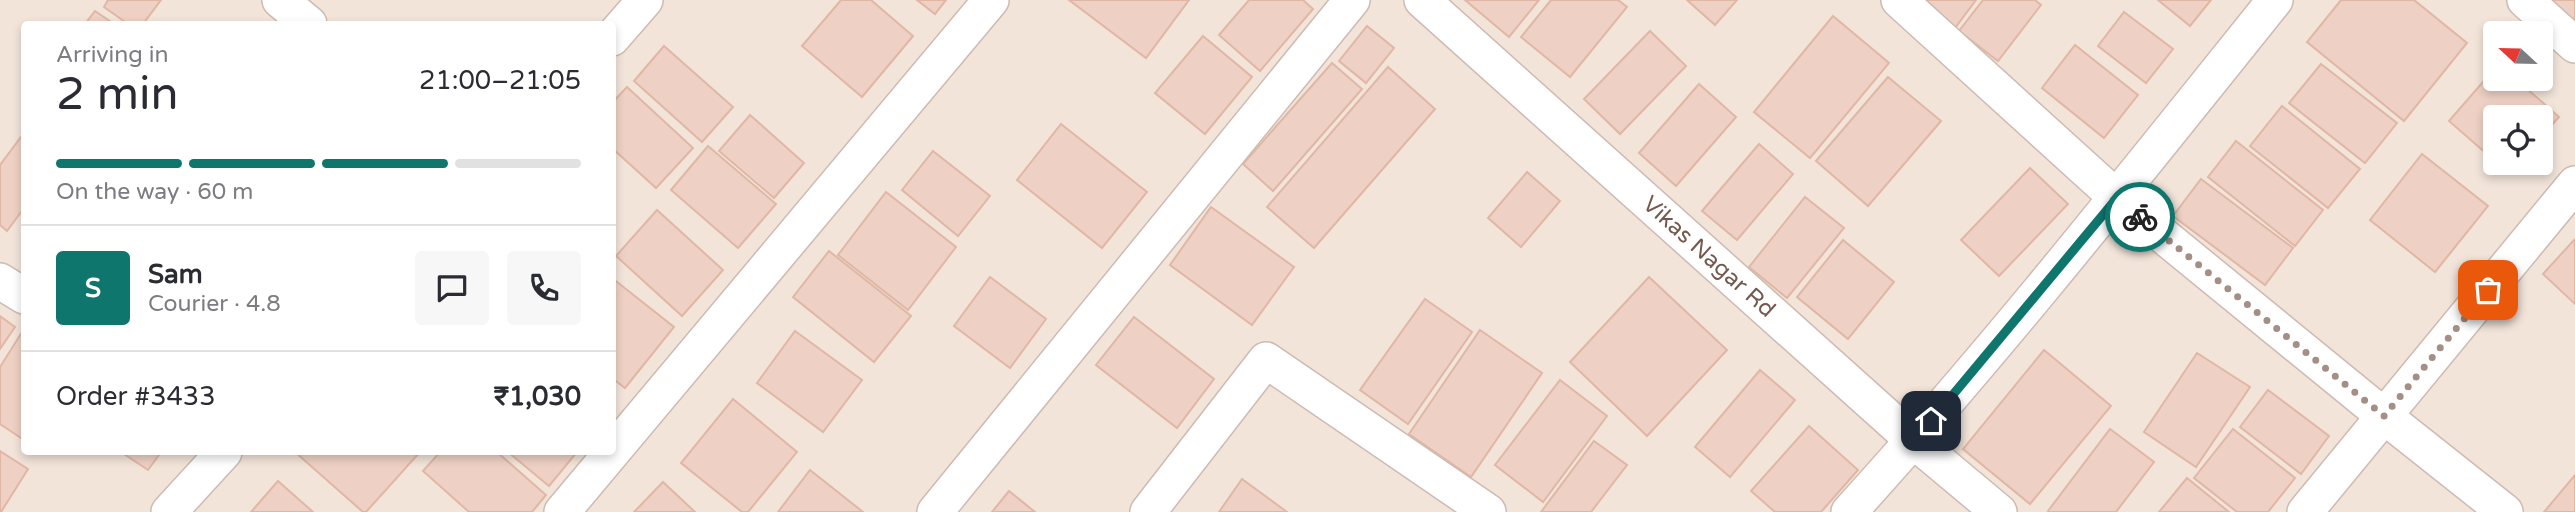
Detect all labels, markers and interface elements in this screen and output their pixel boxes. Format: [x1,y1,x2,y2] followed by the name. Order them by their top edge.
[2483,21,2553,91] north arrow
[2483,21,2553,175] map controls
[56,41,169,69] text: Arriving in
[419,65,581,96] text: 21:00–21:05
[56,67,179,122] text: 2 min
[2483,105,2553,175] button: locate
[56,178,253,206] text: On the way · 60 m
[2105,182,2175,252] courier
[1637,190,1781,324] street label: Vikas Nagar Rd
[2121,198,2159,236] icon: bike
[415,251,489,325] button: chat
[507,251,581,325] button: phone
[148,259,203,290] text: Sam
[2458,260,2518,320] pin
[2469,271,2507,309] icon: bag
[85,273,101,304] text: S
[148,290,281,318] text: Courier · 4.8
[56,381,216,412] text: Order #3433
[494,381,581,412] text: ₹1,030
[1901,391,1961,451] pin
[1912,402,1950,440] icon: home

